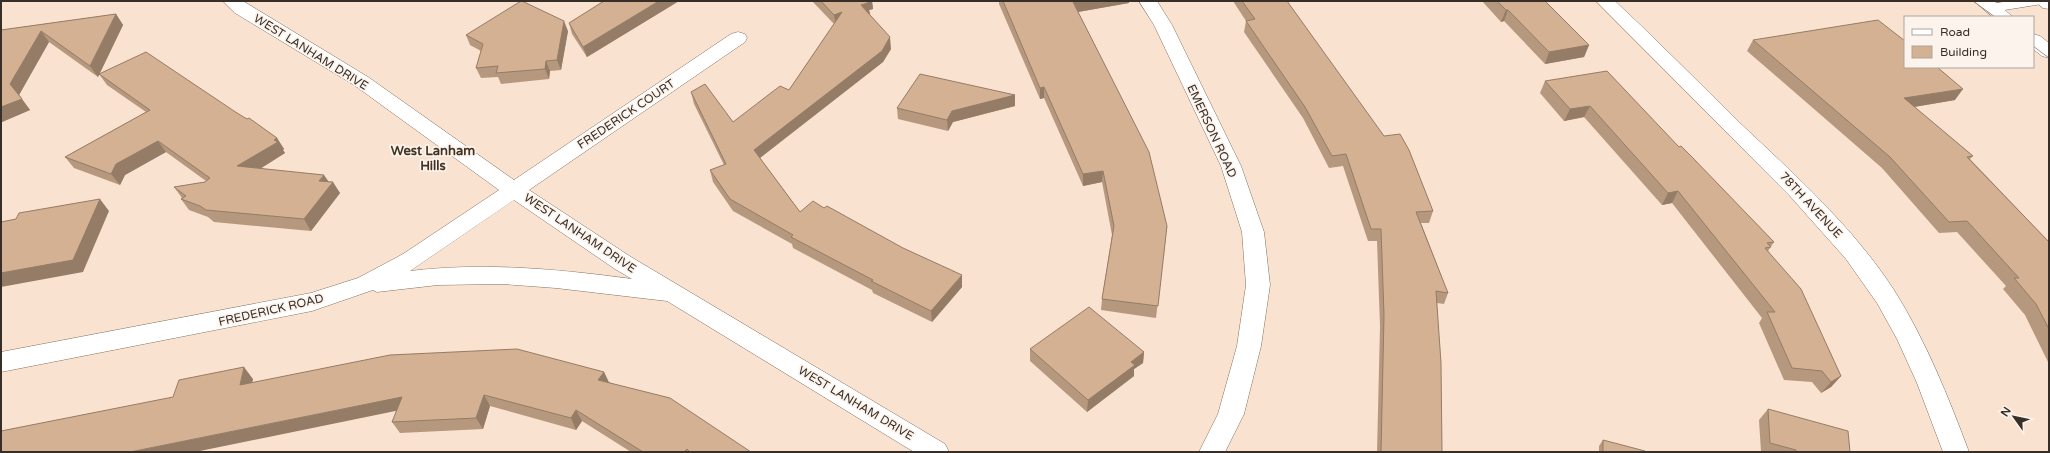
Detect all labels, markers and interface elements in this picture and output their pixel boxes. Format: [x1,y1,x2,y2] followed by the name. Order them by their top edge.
[251,11,371,93] street label: WEST LANHAM DRIVE
[1904,16,2034,68] legend
[1940,25,1970,39] text: Road
[1940,45,1987,59] text: Building
[575,76,678,152] street label: FREDERICK COURT
[1184,82,1240,180] street label: EMERSON ROAD
[391,143,475,174] district label: West Lanham Hills
[1777,169,1845,241] street label: 78TH AVENUE
[521,190,639,276] street label: WEST LANHAM DRIVE
[217,291,325,329] street label: FREDERICK ROAD
[796,363,917,443] street label: WEST LANHAM DRIVE
[1994,397,2034,437] north arrow
[1998,405,2014,419] text: N

